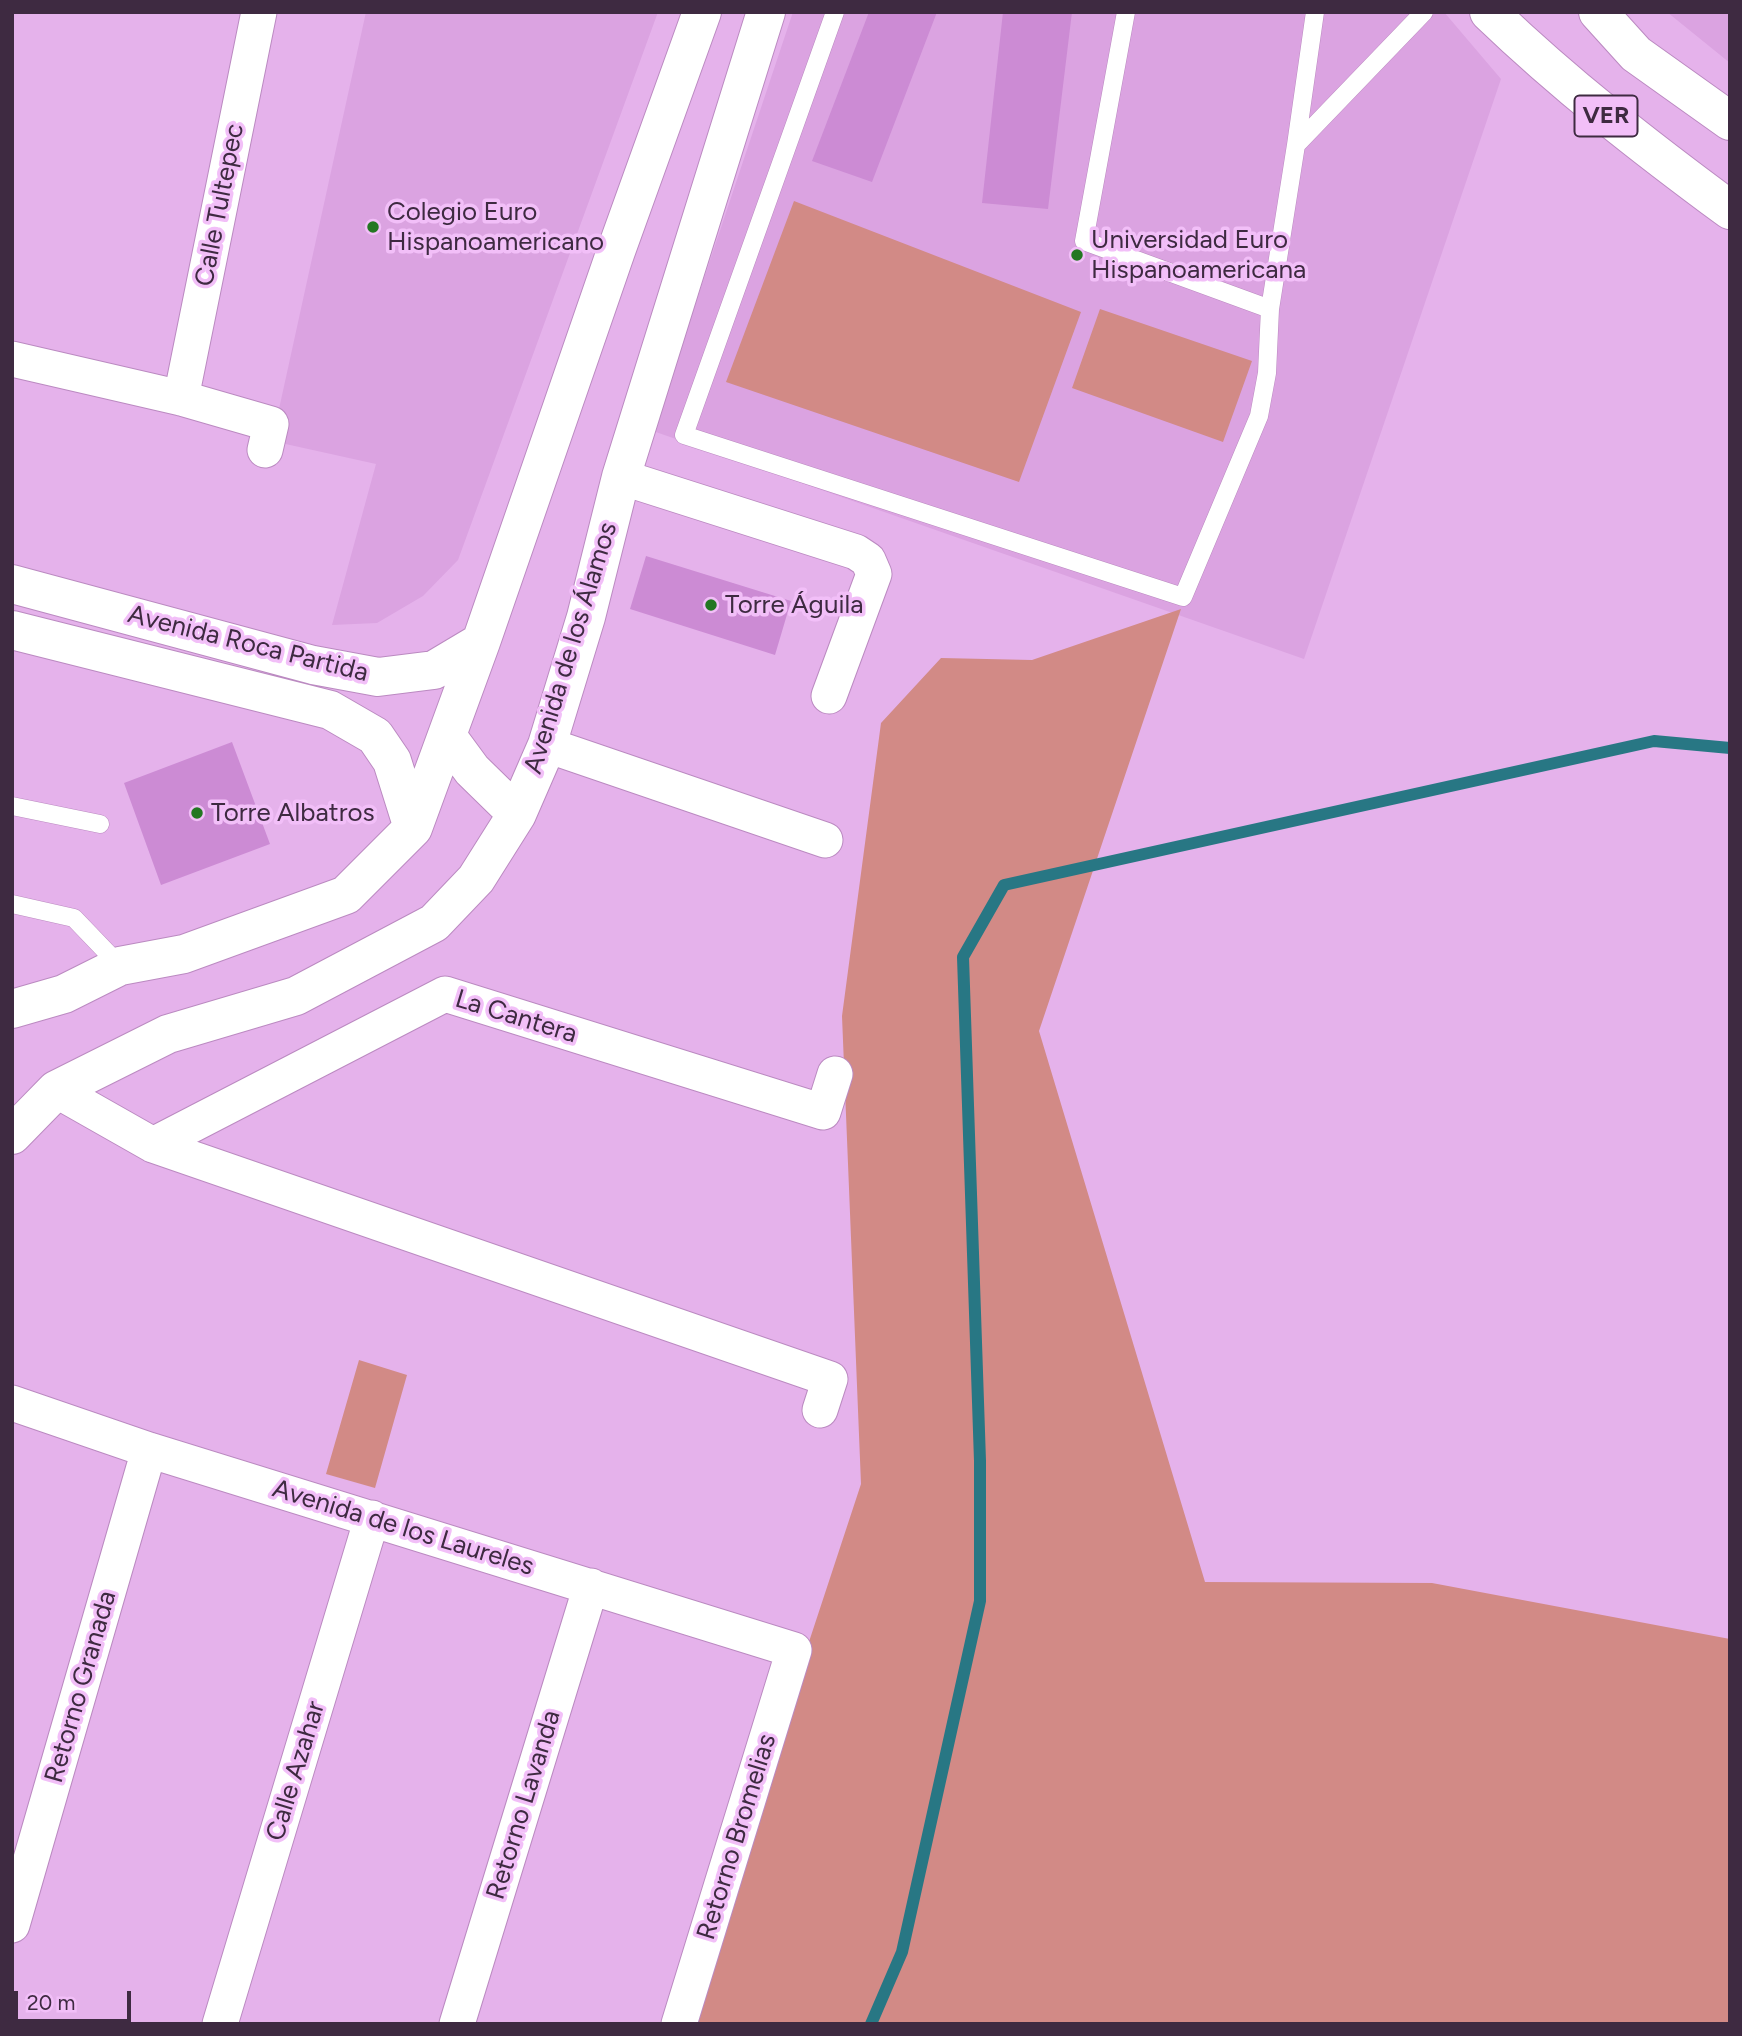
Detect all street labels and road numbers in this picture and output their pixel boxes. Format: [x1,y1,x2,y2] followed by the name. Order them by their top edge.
[1574,96,1638,136] road number: VER
[189,121,251,289] street label: Calle Tultepec
[518,519,624,777] street label: Avenida de los Álamos
[125,599,371,689] street label: Avenida Roca Partida
[451,984,581,1050] street label: La Cantera
[269,1473,537,1583] street label: Avenida de los Laureles
[39,1587,123,1787] street label: Retorno Granada
[260,1697,332,1845] street label: Calle Azahar
[480,1707,568,1903] street label: Retorno Lavanda
[691,1730,783,1944] street label: Retorno Bromelias

